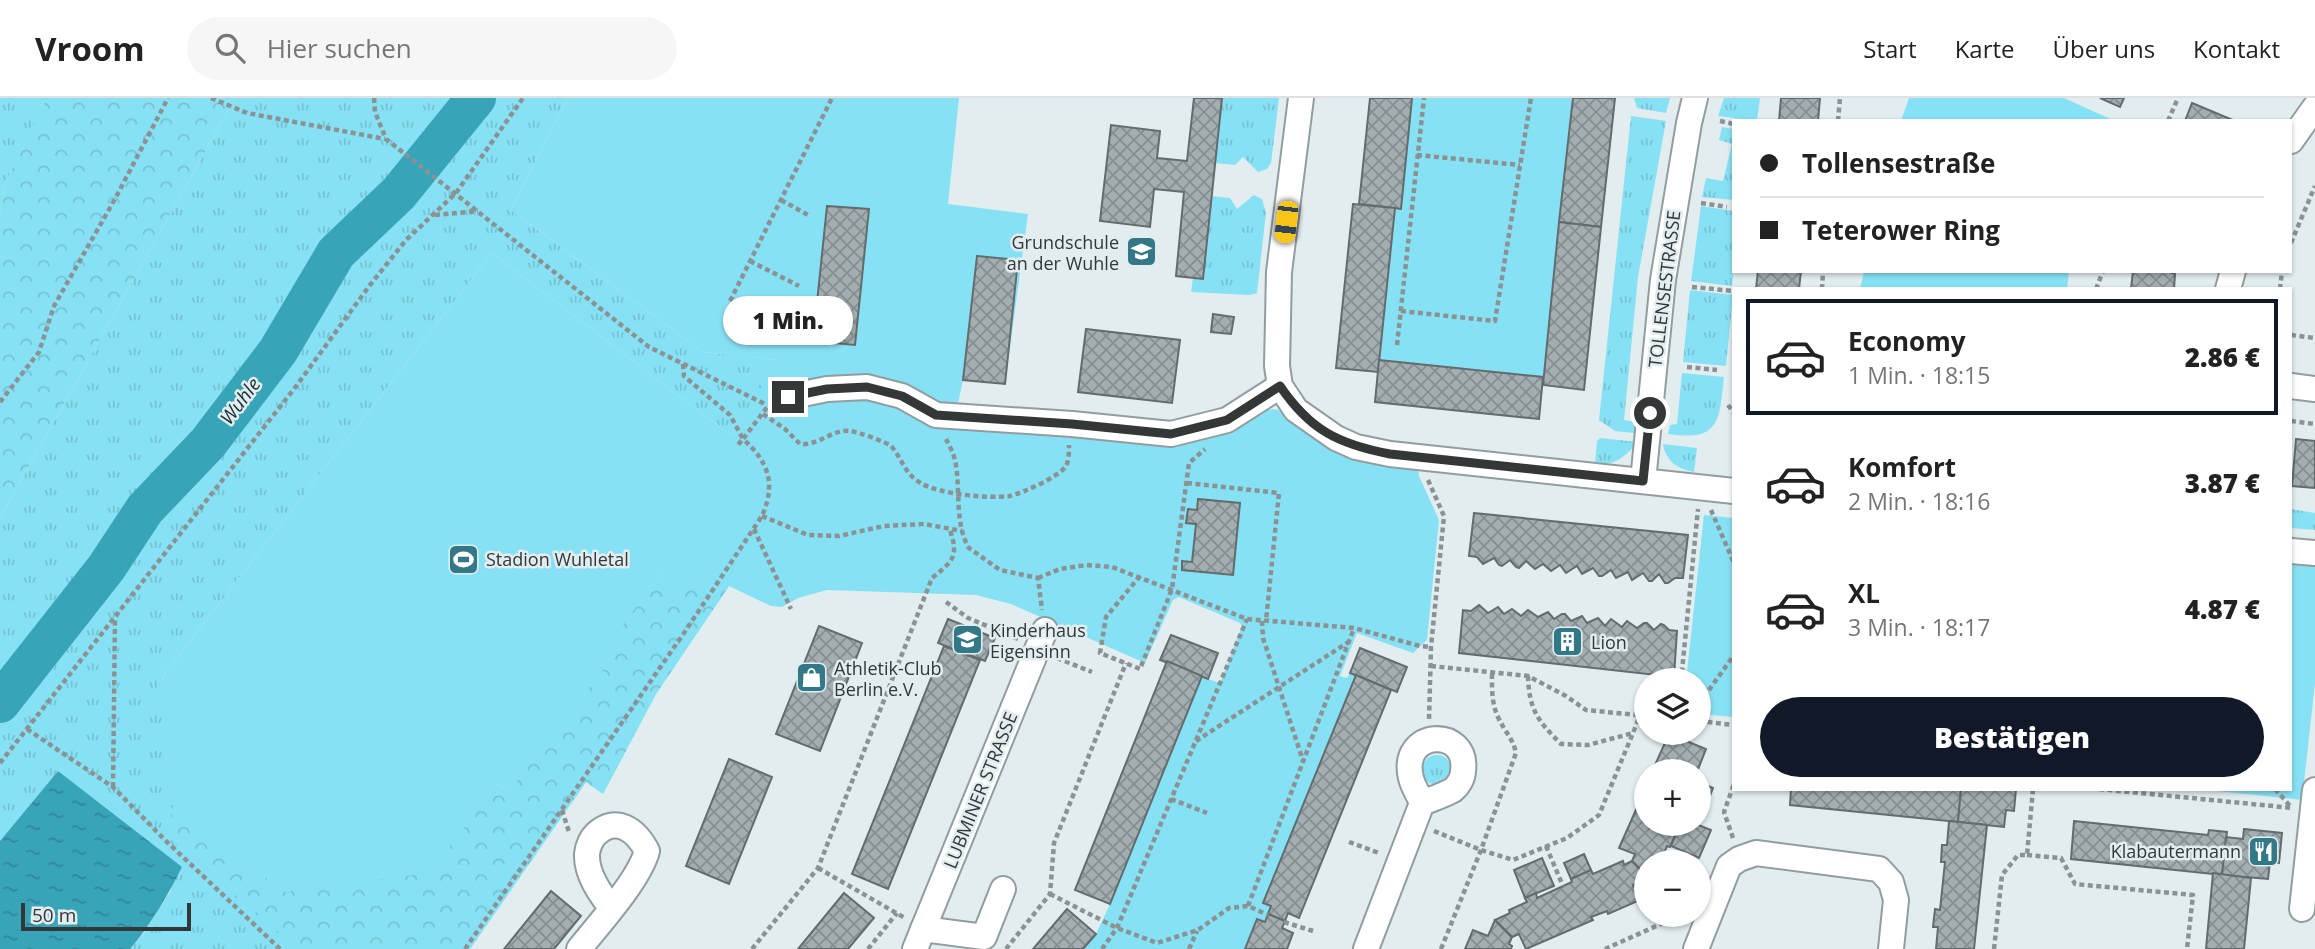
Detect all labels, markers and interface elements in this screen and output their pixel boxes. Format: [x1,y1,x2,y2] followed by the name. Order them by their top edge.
[187,17,677,80] search box
[35,26,145,71] text: Vroom
[211,29,249,67] icon: search
[267,30,412,66] text: Hier suchen
[1863,32,1917,65] text: Start
[1955,32,2015,65] text: Karte
[2053,32,2155,65] text: Über uns
[2193,32,2280,65] text: Kontakt
[1802,145,1995,181] text: Tollensestraße
[1274,200,1299,244] car
[1642,209,1686,369] street label: TOLLENSESTRASSE
[1802,212,2000,248] text: Teterower Ring
[1007,230,1119,275] place label: Grundschule an der Wuhle
[1125,235,1159,269] school or university icon: Grundschule an der Wuhle
[723,296,853,344] callout: 1 Min.
[752,304,824,336] text: 1 Min.
[1848,323,1966,359] text: Economy
[1764,326,1827,389] icon: car
[2185,339,2260,375] text: 2.86 €
[1848,359,1990,391] text: 1 Min. · 18:15
[214,372,266,430] water label: Wuhle
[772,381,804,413] route end
[1634,397,1666,429] route start
[1848,449,1956,485] text: Komfort
[1764,452,1827,515] icon: car
[2185,465,2260,501] text: 3.87 €
[1848,485,1990,517] text: 2 Min. · 18:16
[446,542,480,576] sports icon: Stadion Wuhletal
[486,547,629,571] place label: Stadion Wuhletal
[1848,575,1880,611] text: XL
[1764,578,1827,641] icon: car
[2185,591,2260,627] text: 4.87 €
[1848,611,1990,643] text: 3 Min. · 18:17
[990,618,1086,663] place label: Kinderhaus Eigensinn
[950,623,984,657] school or university icon: Kinderhaus Eigensinn
[1551,625,1585,659] building icon: Lion
[1591,630,1627,654] place label: Lion
[834,656,942,701] place label: Athletik-Club Berlin e.V.
[794,661,828,695] shop icon: Athletik-Club Berlin e.V.
[1634,668,1711,927] map controls
[1634,668,1711,745] button: layers
[1760,697,2264,777] button: Bestätigen
[938,708,1022,872] street label: LUBMINER STRASSE
[1634,759,1711,836] button: +
[2247,834,2281,868] restaurant icon: Klabautermann
[2111,839,2241,863] place label: Klabautermann
[1634,850,1711,927] button: −
[21,900,191,932] scale bar
[32,902,76,928] text: 50 m

